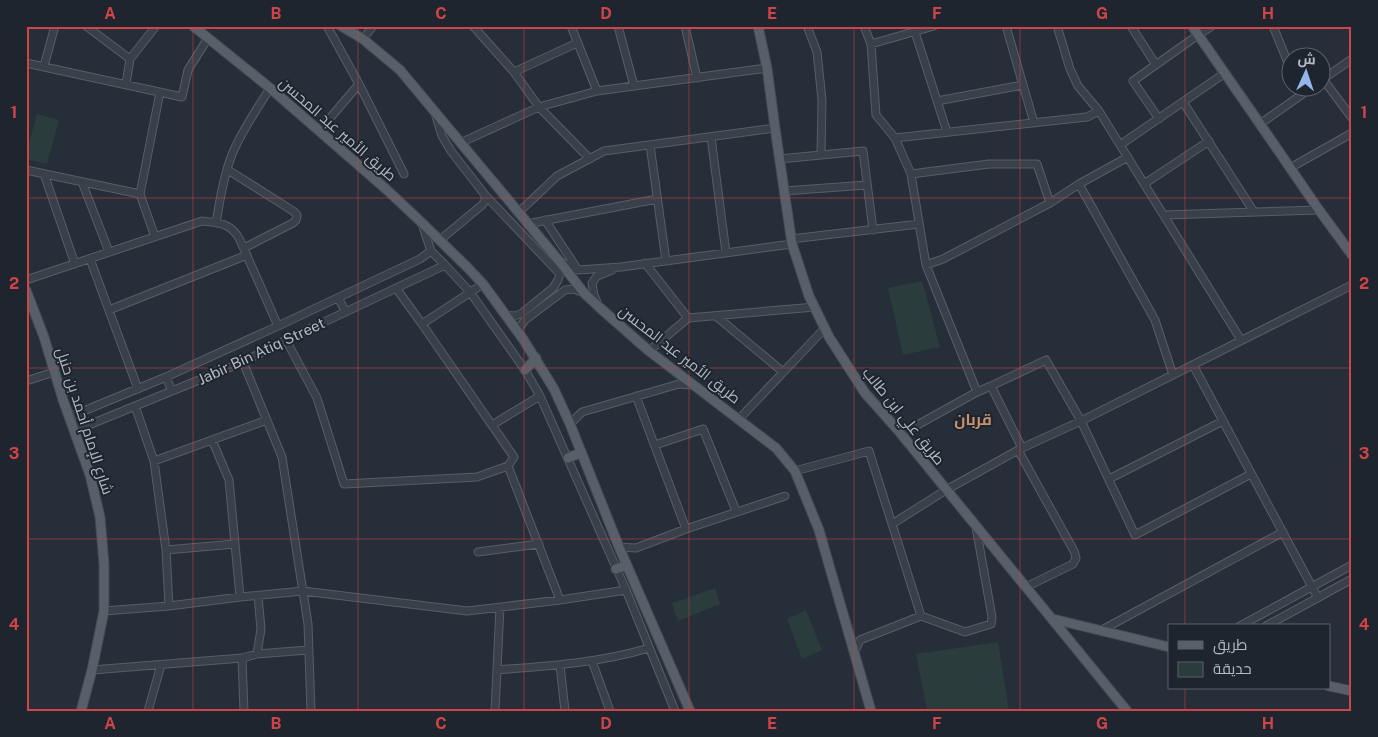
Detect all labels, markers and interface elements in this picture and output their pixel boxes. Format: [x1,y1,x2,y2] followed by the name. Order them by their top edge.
[104,4,116,23] text: A
[271,4,282,23] text: B
[435,4,447,23] text: C
[600,4,612,23] text: D
[767,4,777,23] text: E
[932,4,942,23] text: F
[1096,4,1108,23] text: G
[1262,4,1274,23] text: H
[1280,48,1330,98] north arrow
[1297,51,1316,68] text: ش
[275,74,400,186] street label: طريق الأمير عبد المحسن
[11,103,17,122] text: 1
[1361,103,1367,122] text: 1
[9,274,19,293] text: 2
[1359,274,1369,293] text: 2
[615,301,744,408] street label: طريق الأمير عبد المحسن
[195,314,327,388] street label: Jabir Bin Atiq Street
[50,345,118,498] street label: شارع الإمام أحمد بن حنبل
[856,364,948,471] street label: طريق علي ابن طالب
[954,410,992,429] district label: قربان
[9,444,19,463] text: 3
[1359,444,1369,463] text: 3
[9,615,20,634] text: 4
[1359,615,1370,634] text: 4
[1168,624,1330,690] legend
[1213,636,1247,655] text: طريق
[1213,660,1252,677] text: حديقة
[104,714,116,733] text: A
[271,714,282,733] text: B
[435,714,447,733] text: C
[600,714,612,733] text: D
[767,714,777,733] text: E
[932,714,942,733] text: F
[1096,714,1108,733] text: G
[1262,714,1274,733] text: H

